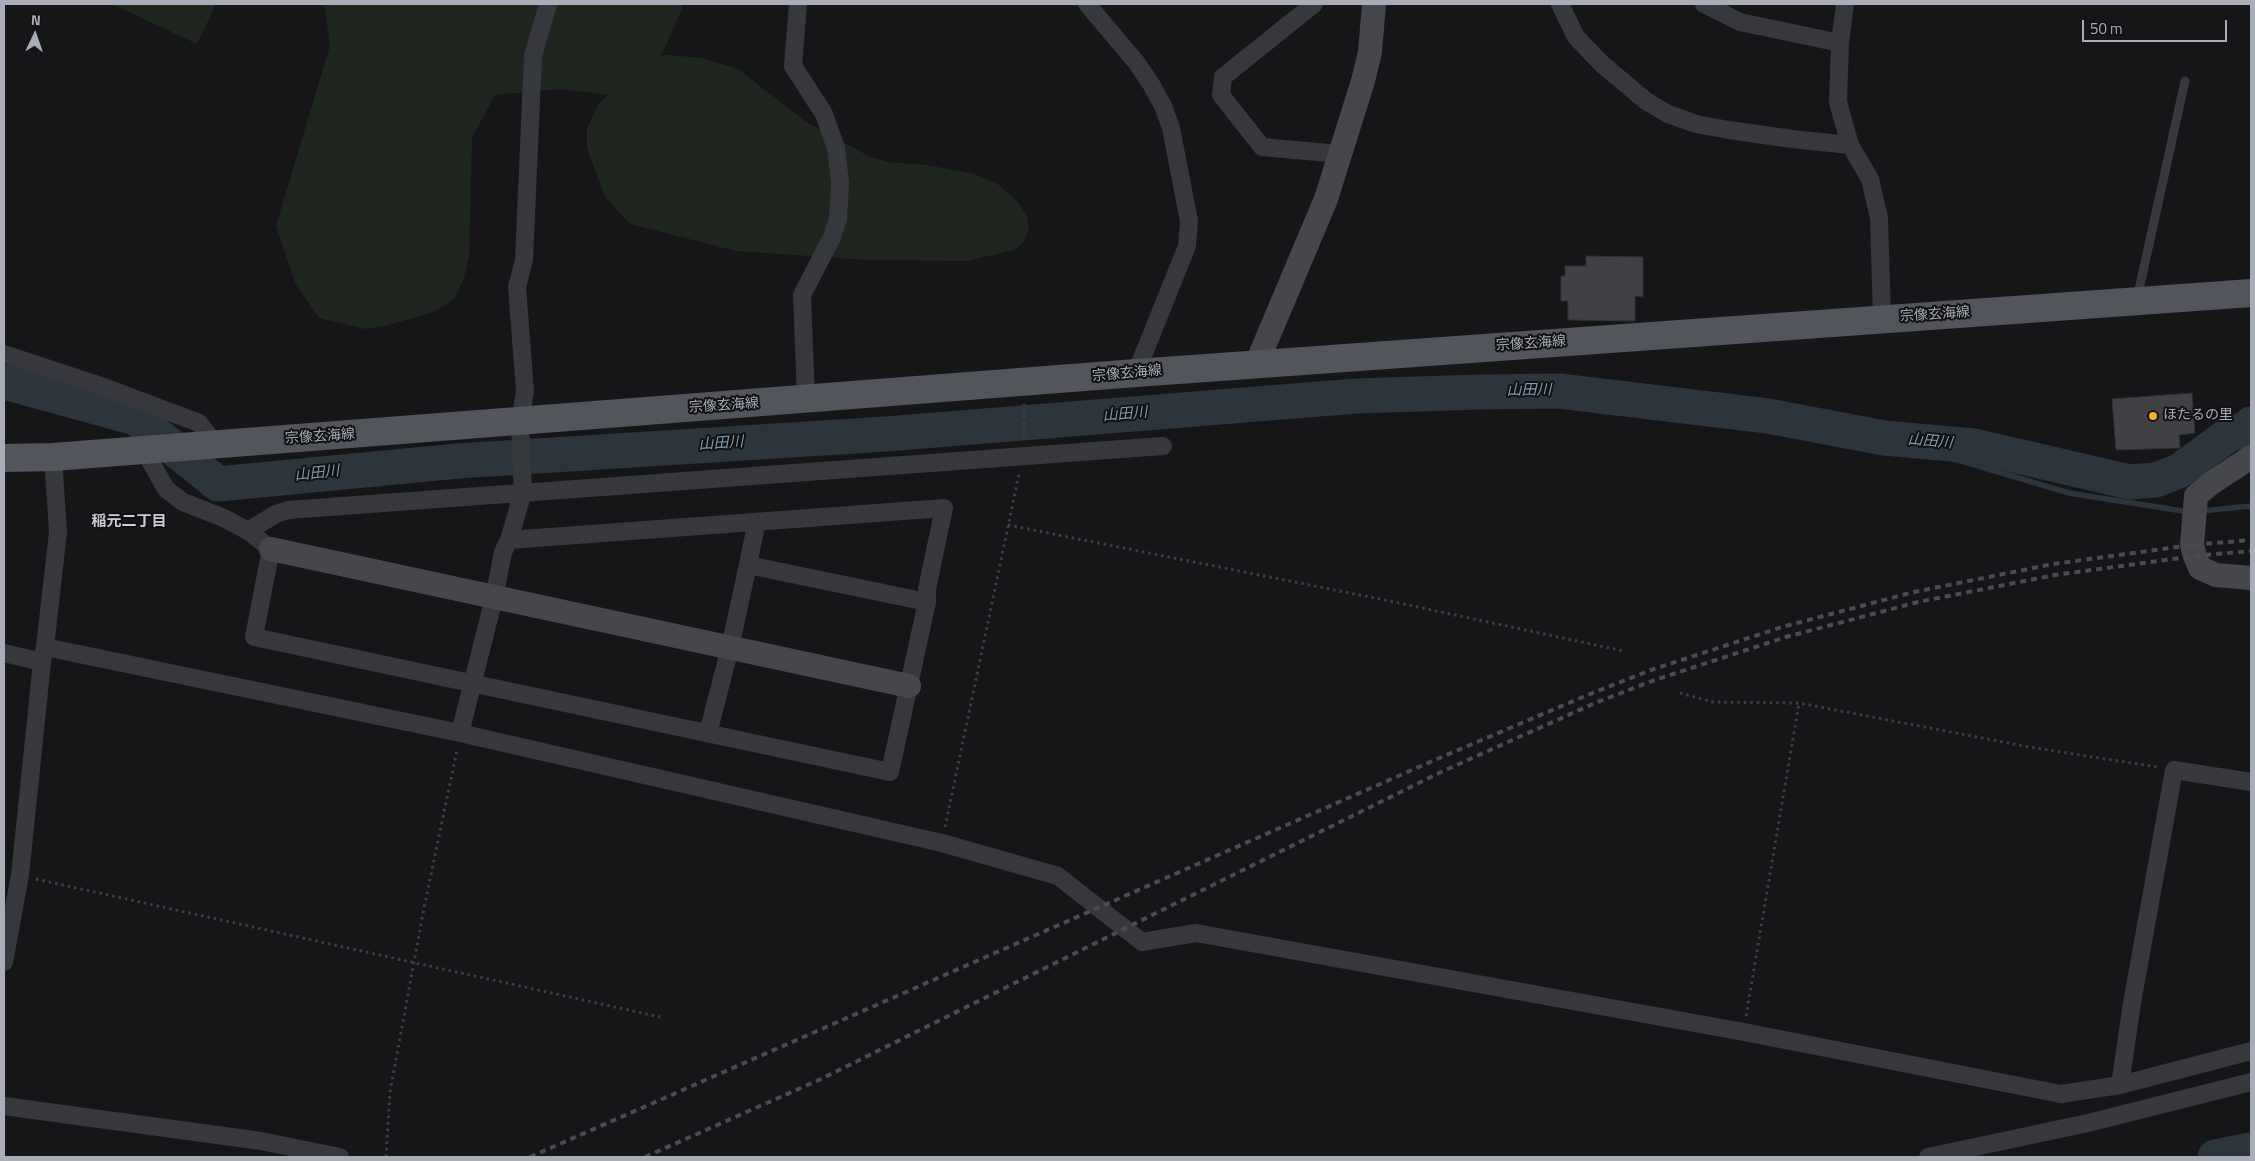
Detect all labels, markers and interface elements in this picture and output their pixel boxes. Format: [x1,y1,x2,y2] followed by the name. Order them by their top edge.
[30,9,41,30] text: N
[10,10,60,60] north arrow
[2085,10,2230,42] scale bar
[2090,17,2123,40] text: 50 m
[1899,304,1971,326] street label: 宗像玄海線
[1495,333,1567,355] street label: 宗像玄海線
[1091,363,1163,385] street label: 宗像玄海線
[1506,382,1552,400] water label: 山田川
[688,395,760,417] street label: 宗像玄海線
[1102,404,1148,426] water label: 山田川
[2163,408,2233,424] place label: ほたるの里
[2147,410,2159,422] marker: ほたるの里
[284,426,356,448] street label: 宗像玄海線
[1907,431,1953,453] water label: 山田川
[698,433,744,455] water label: 山田川
[294,463,340,485] water label: 山田川
[92,513,166,531] district label: 稲元二丁目

